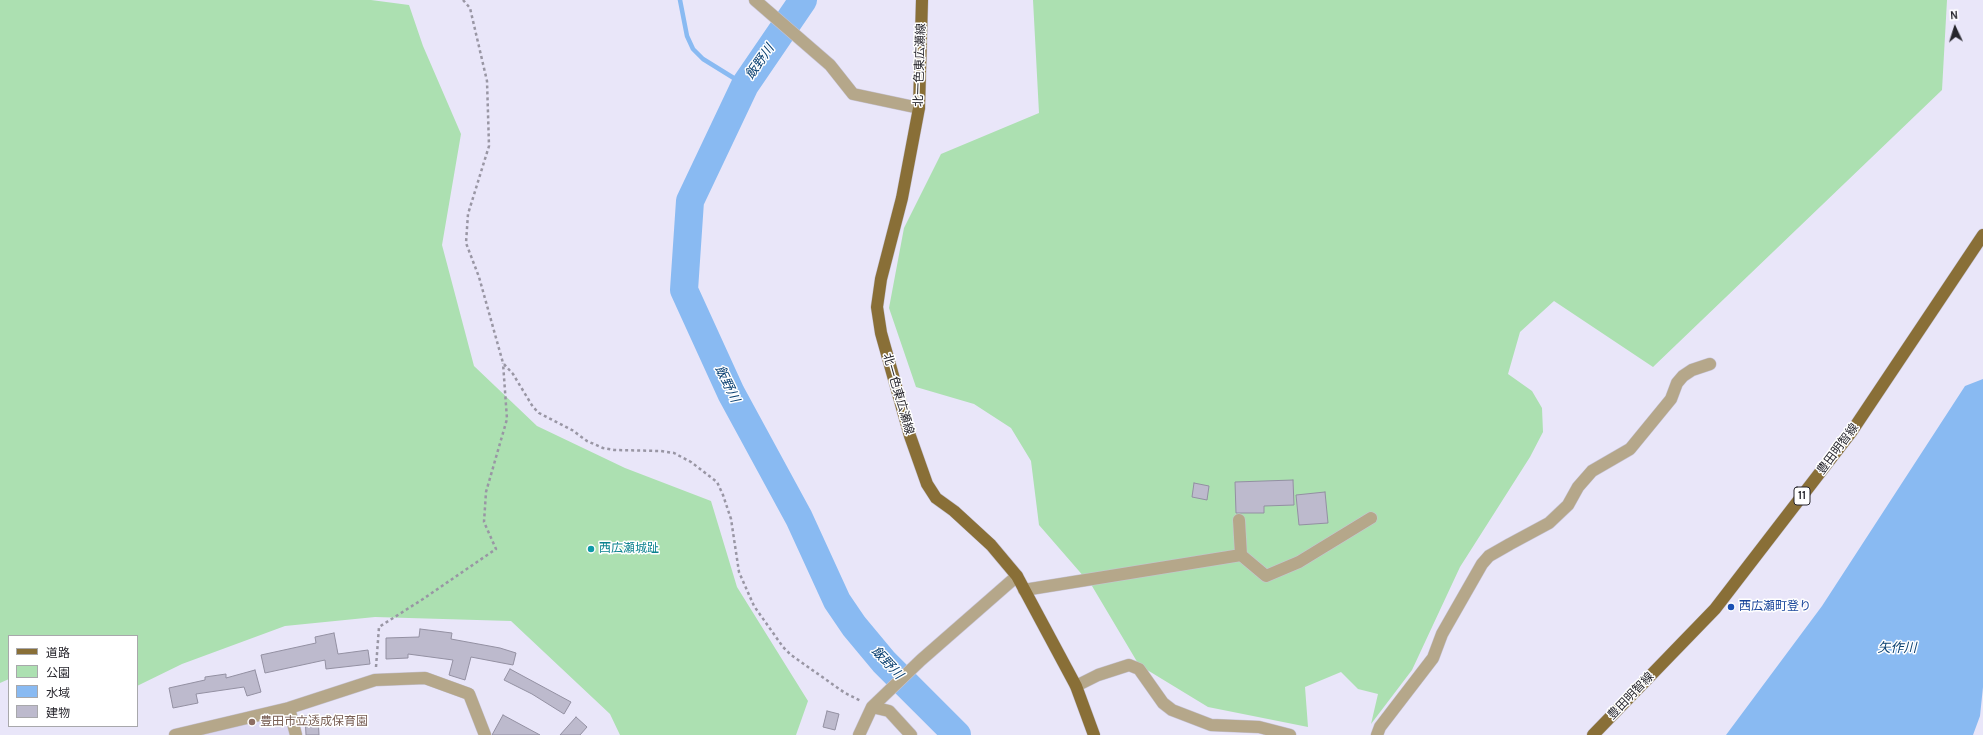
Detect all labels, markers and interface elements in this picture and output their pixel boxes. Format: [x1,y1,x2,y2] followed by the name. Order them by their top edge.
[1935,8,1975,48] north arrow
[1950,9,1959,22] text: N
[911,23,929,107] street label: 北一色東広瀬線
[742,42,778,82] water label: 飯野川
[880,352,916,436] street label: 北一色東広瀬線
[711,363,743,405] water label: 飯野川
[1814,421,1862,477] street label: 豊田明智線
[1794,487,1810,505] road number: 11
[599,542,659,556] place label: 西広瀬城趾
[586,544,596,554] marker: 西広瀬城趾
[1739,600,1811,614] place label: 西広瀬町登り
[1726,602,1736,612] marker: 西広瀬町登り
[8,635,138,727] legend
[1878,640,1916,656] water label: 矢作川
[868,643,906,683] water label: 飯野川
[46,646,70,660] text: 道路
[46,666,70,680] text: 公園
[1605,669,1657,723] street label: 豊田明智線
[46,686,70,700] text: 水域
[46,706,70,720] text: 建物
[260,715,368,729] place label: 豊田市立透成保育園
[247,717,257,727] marker: 豊田市立透成保育園

